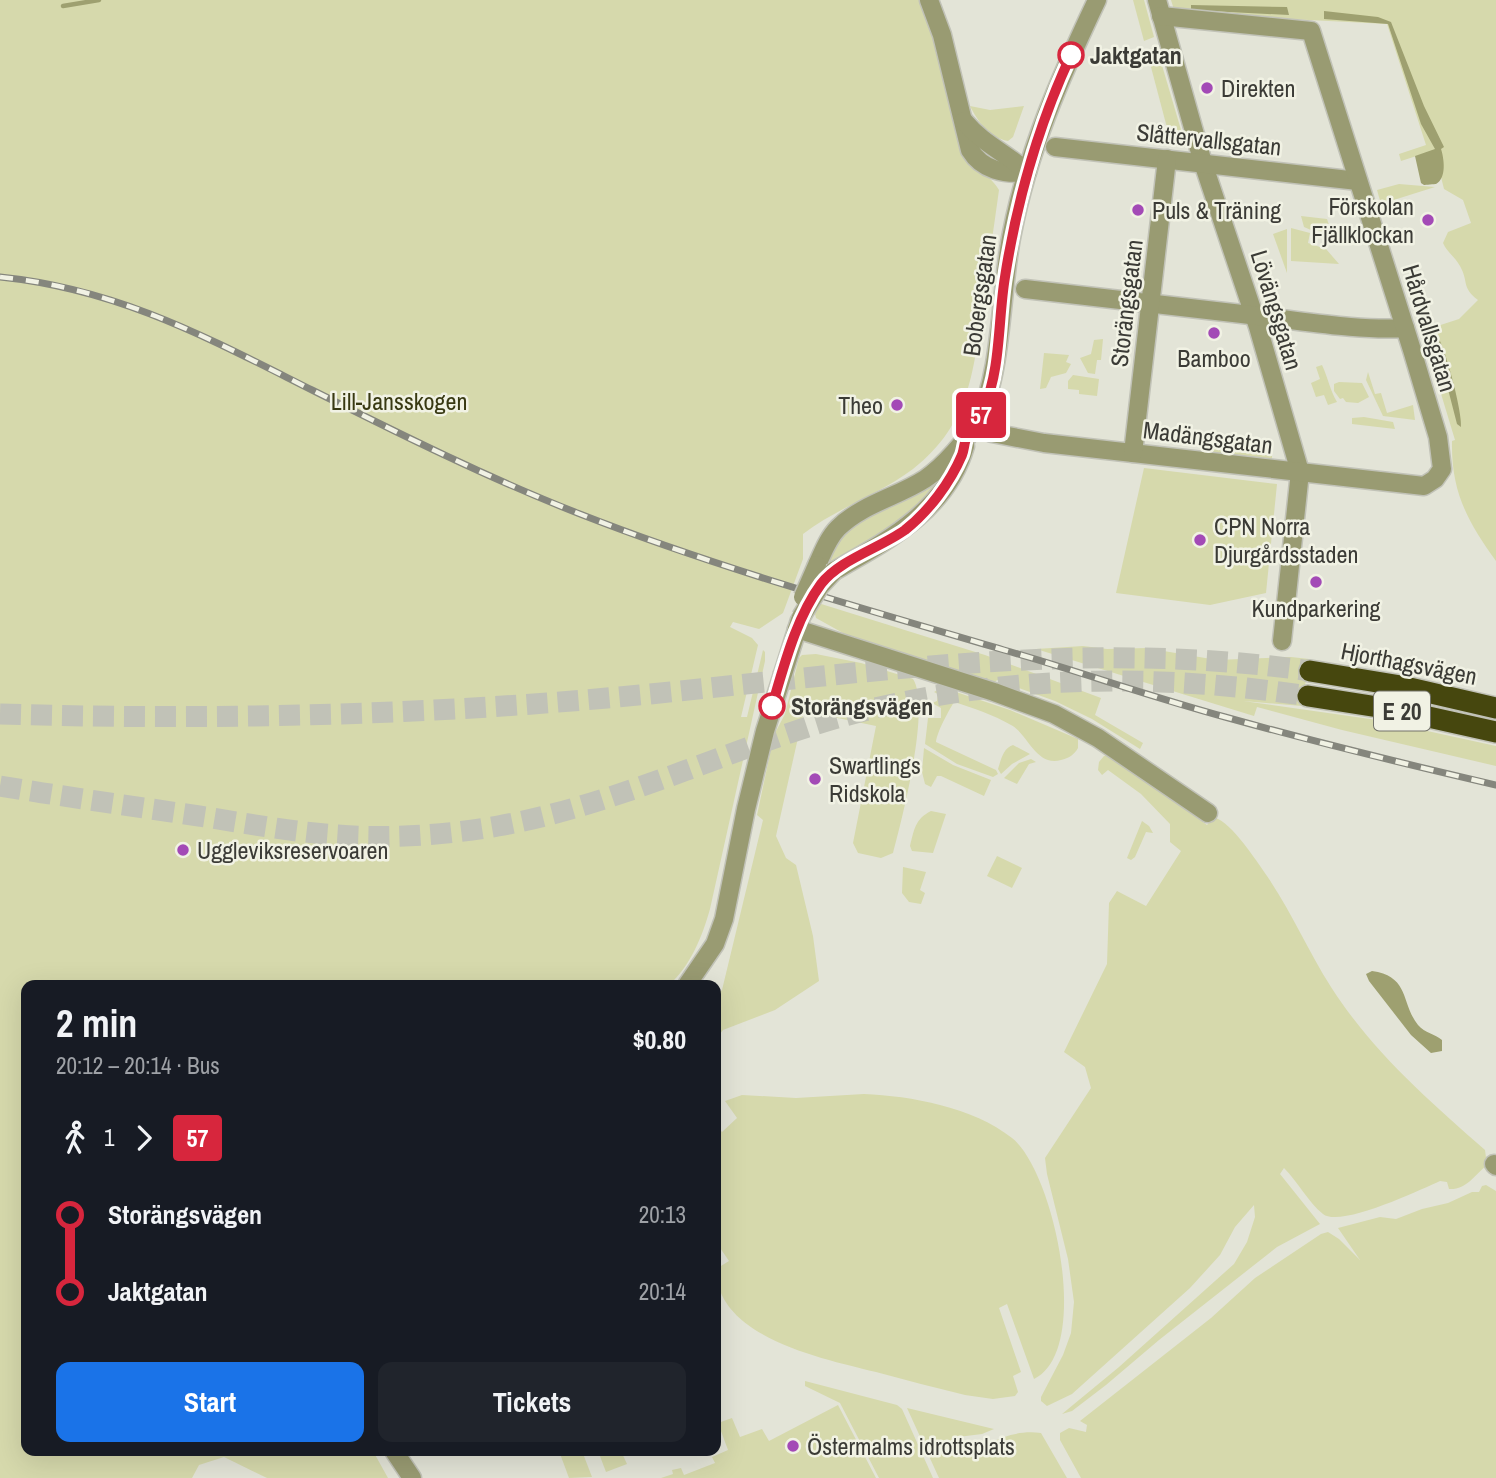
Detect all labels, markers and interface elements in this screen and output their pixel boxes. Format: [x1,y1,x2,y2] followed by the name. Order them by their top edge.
[1090,39,1182,71] place label: Jaktgatan
[1058,42,1084,68] marker: Jaktgatan
[1221,72,1295,104] place label: Direkten
[1199,80,1215,96] marker: Direkten
[1135,115,1283,163] street label: Slåttervallsgatan
[1311,190,1414,250] place label: Förskolan Fjällklockan
[1152,194,1281,226] place label: Puls & Träning
[1130,202,1146,218] marker: Puls & Träning
[1420,212,1436,228] marker: Förskolan Fjällklockan
[955,232,1003,358] street label: Bobergsgatan
[1102,238,1150,368] street label: Storängsgatan
[1244,246,1310,374] street label: Lövängsgatan
[1396,261,1464,395] street label: Hårdvallsgatan
[1206,325,1222,341] marker: Bamboo
[1177,342,1251,374] place label: Bamboo
[331,385,467,417] park label: Lill-Jansskogen
[838,389,883,421] place label: Theo
[950,392,1012,438] line badge: 57
[889,397,905,413] marker: Theo
[970,399,992,431] text: 57
[1141,413,1275,461] street label: Madängsgatan
[1214,510,1358,570] place label: CPN Norra Djurgårdsstaden
[1192,532,1208,548] marker: CPN Norra Djurgårdsstaden
[1308,574,1324,590] marker: Kundparkering
[1251,592,1381,624] place label: Kundparkering
[1338,634,1480,692] street label: Hjorthagsvägen
[791,690,933,722] place label: Storängsvägen
[1374,692,1430,730] road number: E 20
[759,693,785,719] marker: Storängsvägen
[829,749,921,809] place label: Swartlings Ridskola
[807,771,823,787] marker: Swartlings Ridskola
[197,834,388,866] place label: Uggleviksreservoaren
[175,842,191,858] marker: Uggleviksreservoaren
[56,998,137,1049] text: 2 min
[633,1022,686,1057] text: $0.80
[56,1050,220,1081] text: 20:12 – 20:14 · Bus
[56,1119,94,1157] icon: walk
[125,1119,163,1157] icon: forward
[104,1122,115,1153] text: 1
[187,1122,208,1154] text: 57
[108,1197,262,1232] text: Storängsvägen
[639,1199,686,1230] text: 20:13
[108,1274,208,1309] text: Jaktgatan
[639,1276,686,1307] text: 20:14
[56,1362,364,1442] button: Start
[378,1362,686,1442] button: Tickets
[807,1430,1015,1462] place label: Östermalms idrottsplats
[785,1438,801,1454] marker: Östermalms idrottsplats

